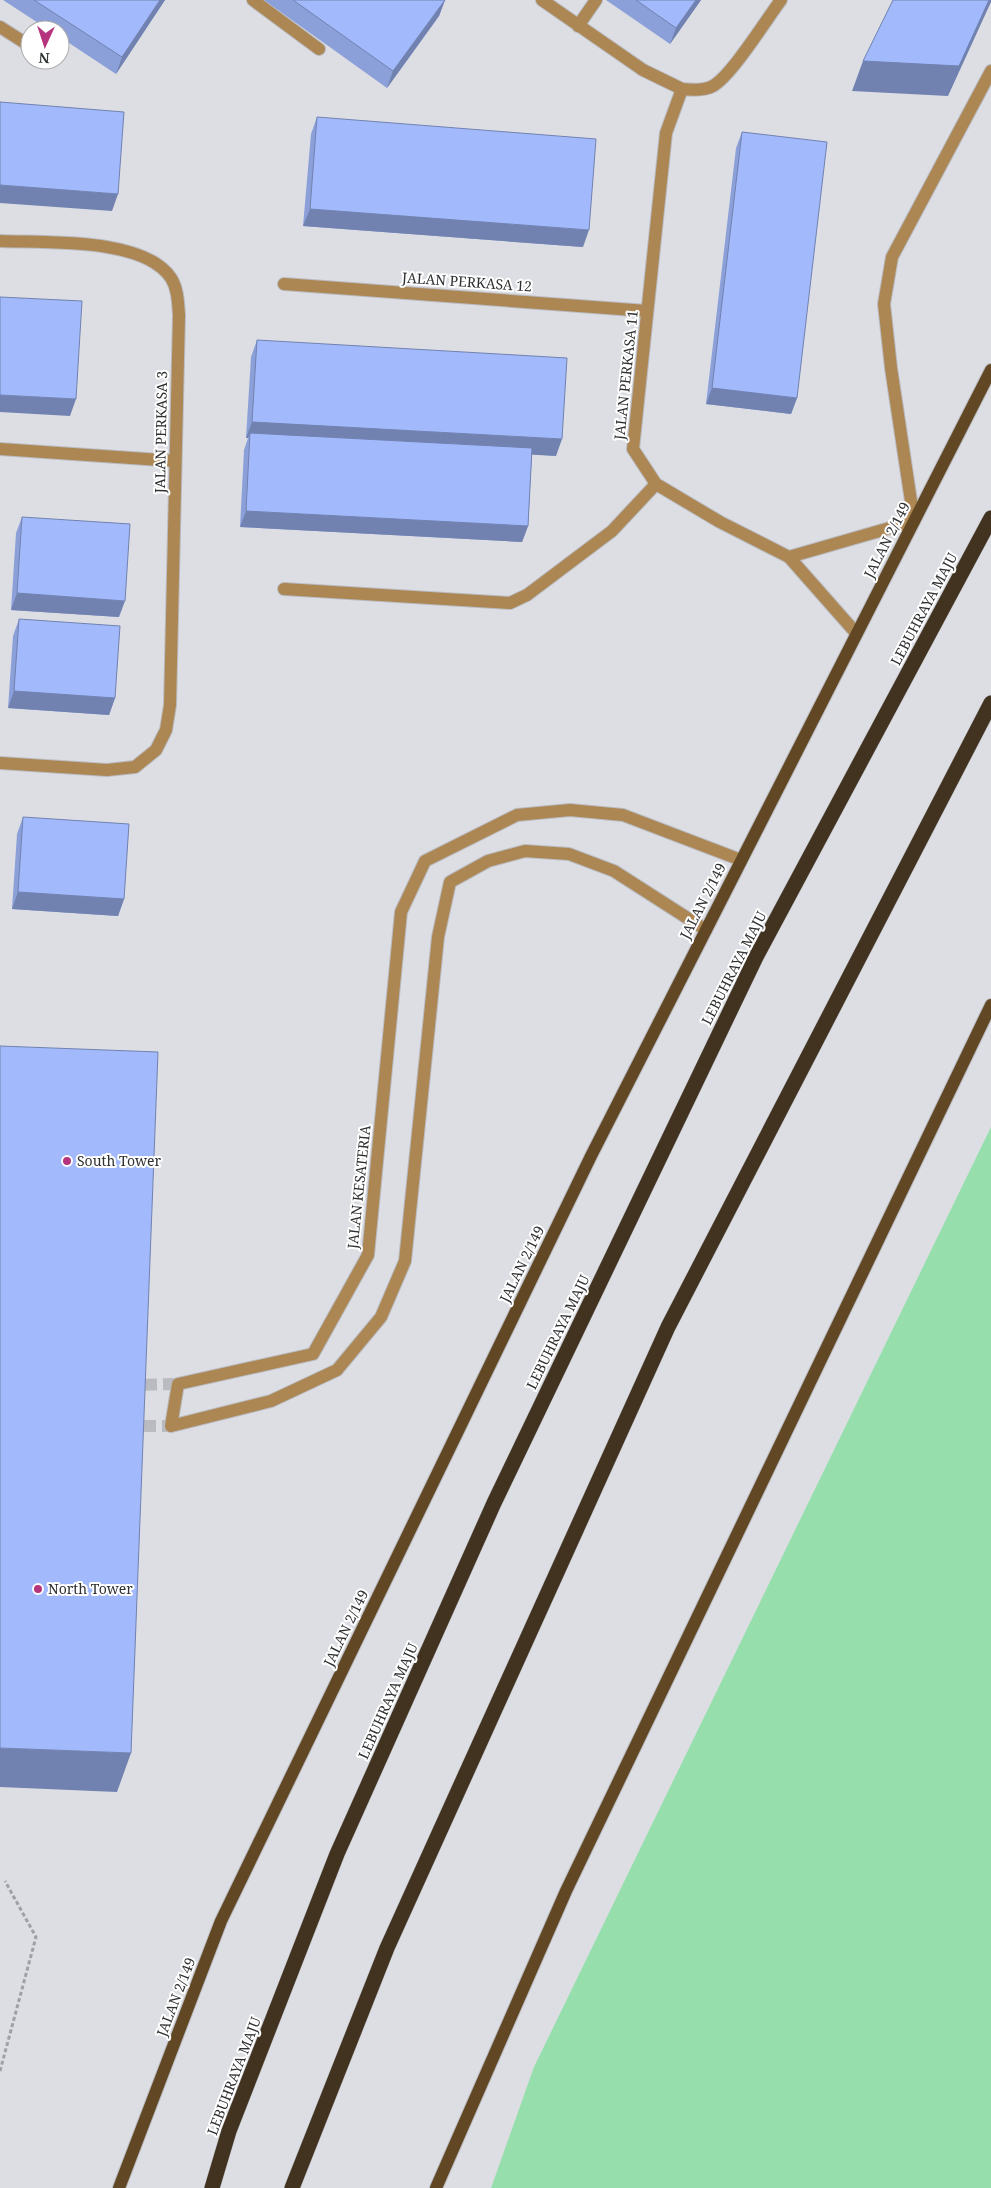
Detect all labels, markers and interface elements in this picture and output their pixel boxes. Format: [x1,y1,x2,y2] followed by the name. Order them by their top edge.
[20,20,70,70] north arrow
[38,49,50,68] text: N
[400,267,533,296] street label: JALAN PERKASA 12
[609,309,642,442] street label: JALAN PERKASA 11
[150,370,171,494] street label: JALAN PERKASA 3
[859,498,914,582] street label: JALAN 2/149
[886,549,961,668] street label: LEBUHRAYA MAJU
[675,859,730,943] street label: JALAN 2/149
[697,908,770,1028] street label: LEBUHRAYA MAJU
[342,1124,374,1251] street label: JALAN KESATERIA
[77,1151,162,1170] place label: South Tower
[61,1155,73,1167] marker: South Tower
[494,1222,548,1306] street label: JALAN 2/149
[522,1271,594,1392] street label: LEBUHRAYA MAJU
[48,1579,133,1598] place label: North Tower
[32,1583,44,1595] marker: North Tower
[318,1586,372,1670] street label: JALAN 2/149
[353,1640,422,1762] street label: LEBUHRAYA MAJU
[151,1955,199,2040] street label: JALAN 2/149
[202,2014,265,2138] street label: LEBUHRAYA MAJU

